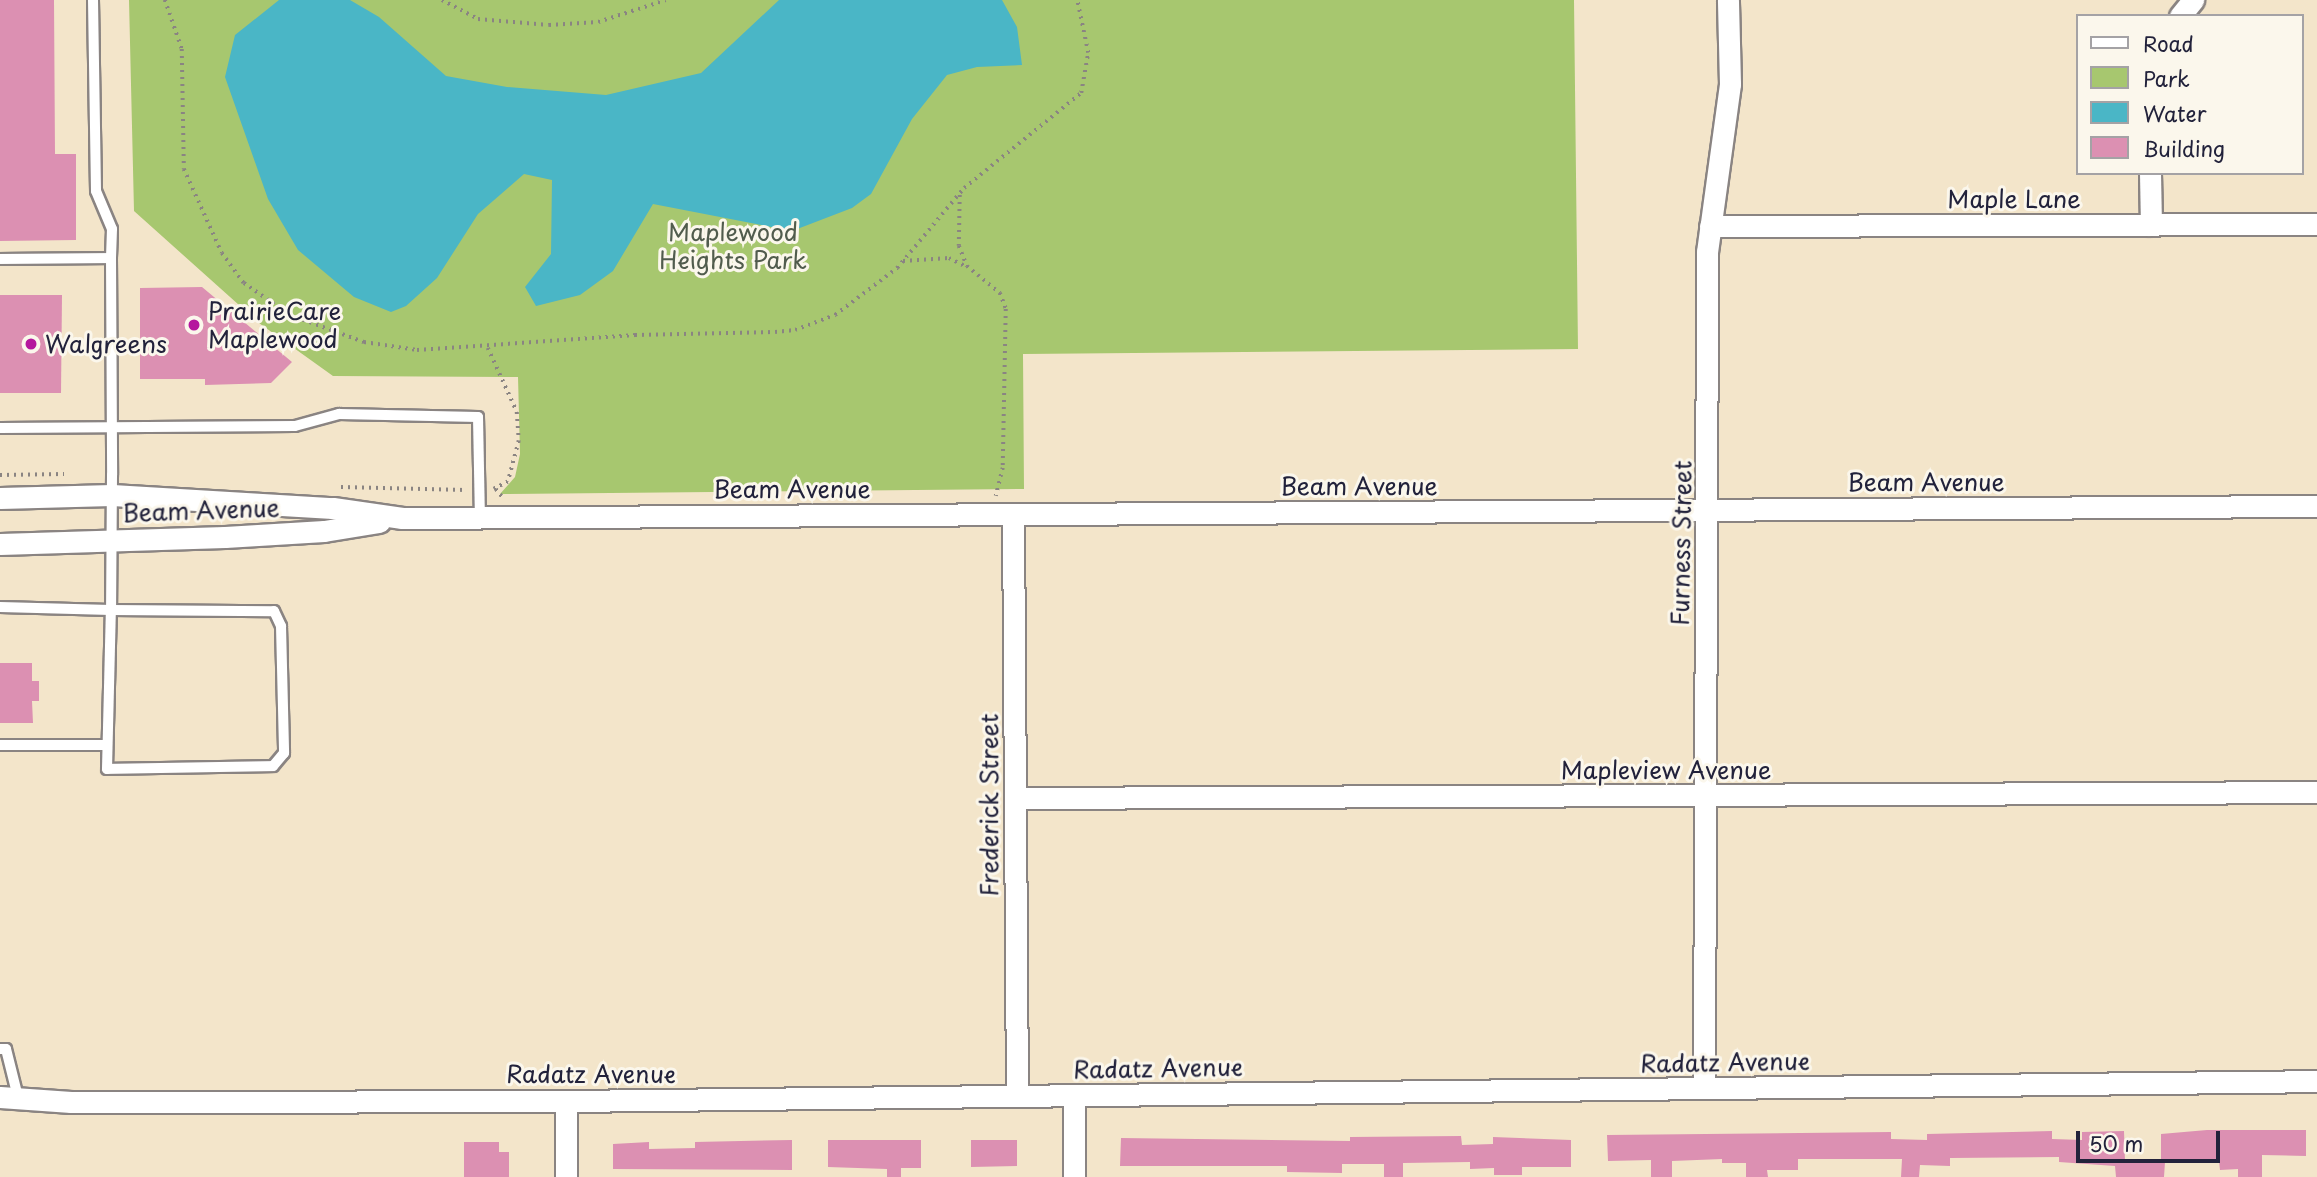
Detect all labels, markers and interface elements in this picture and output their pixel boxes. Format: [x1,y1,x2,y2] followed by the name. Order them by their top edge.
[2076,14,2303,175] legend
[2143,27,2194,59] text: Road
[2143,62,2190,94] text: Park
[2143,97,2206,129] text: Water
[2143,132,2225,164] text: Building
[1947,185,2081,213] street label: Maple Lane
[659,218,807,274] park label: Maplewood Heights Park
[208,297,341,353] place label: PrairieCare Maplewood
[186,317,202,333] marker: PrairieCare Maplewood
[45,330,167,358] place label: Walgreens
[23,336,39,352] marker: Walgreens
[1665,459,1697,627] street label: Furness Street
[1848,468,2004,496] street label: Beam Avenue
[1281,472,1437,500] street label: Beam Avenue
[714,475,870,503] street label: Beam Avenue
[123,493,279,527] street label: Beam Avenue
[975,713,1003,897] street label: Frederick Street
[1561,756,1771,784] street label: Mapleview Avenue
[1640,1046,1810,1078] street label: Radatz Avenue
[1073,1052,1243,1084] street label: Radatz Avenue
[506,1060,676,1088] street label: Radatz Avenue
[2079,1118,2222,1162] scale bar
[2089,1127,2143,1159] text: 50 m

